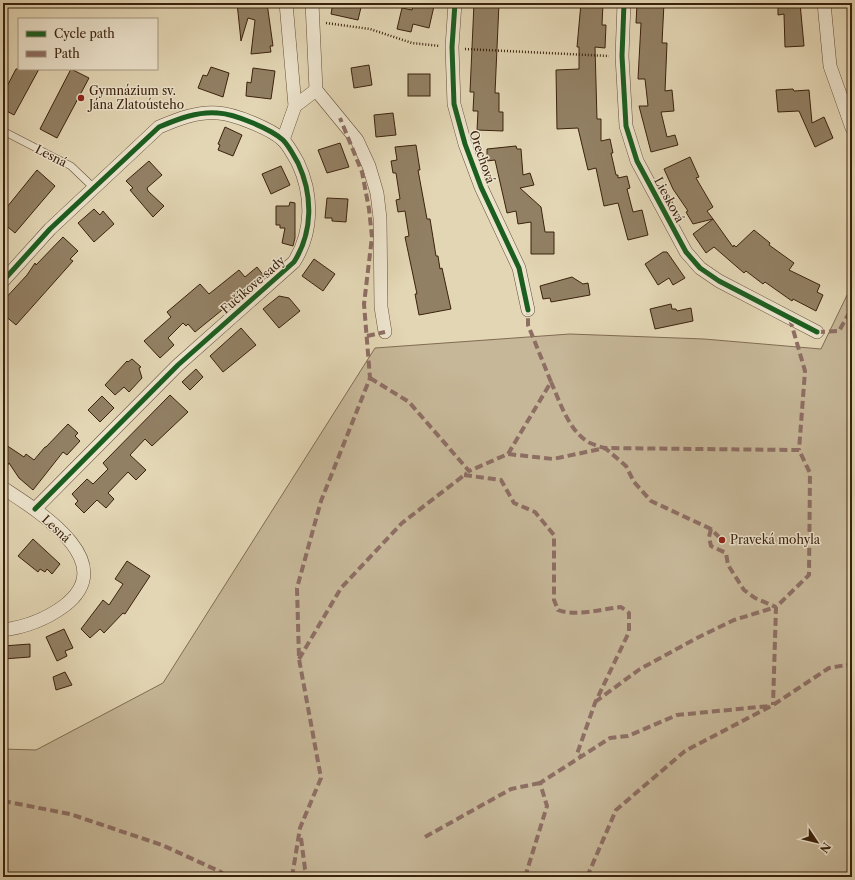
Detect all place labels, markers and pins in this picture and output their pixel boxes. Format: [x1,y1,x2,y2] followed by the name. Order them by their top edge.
[87,83,184,112] place label: Gymnázium sv. Jána Zlatoústeho
[76,93,86,103] marker: Gymnázium sv. Jána Zlatoústeho
[730,532,821,547] place label: Praveká mohyla
[717,535,727,545] marker: Praveká mohyla

